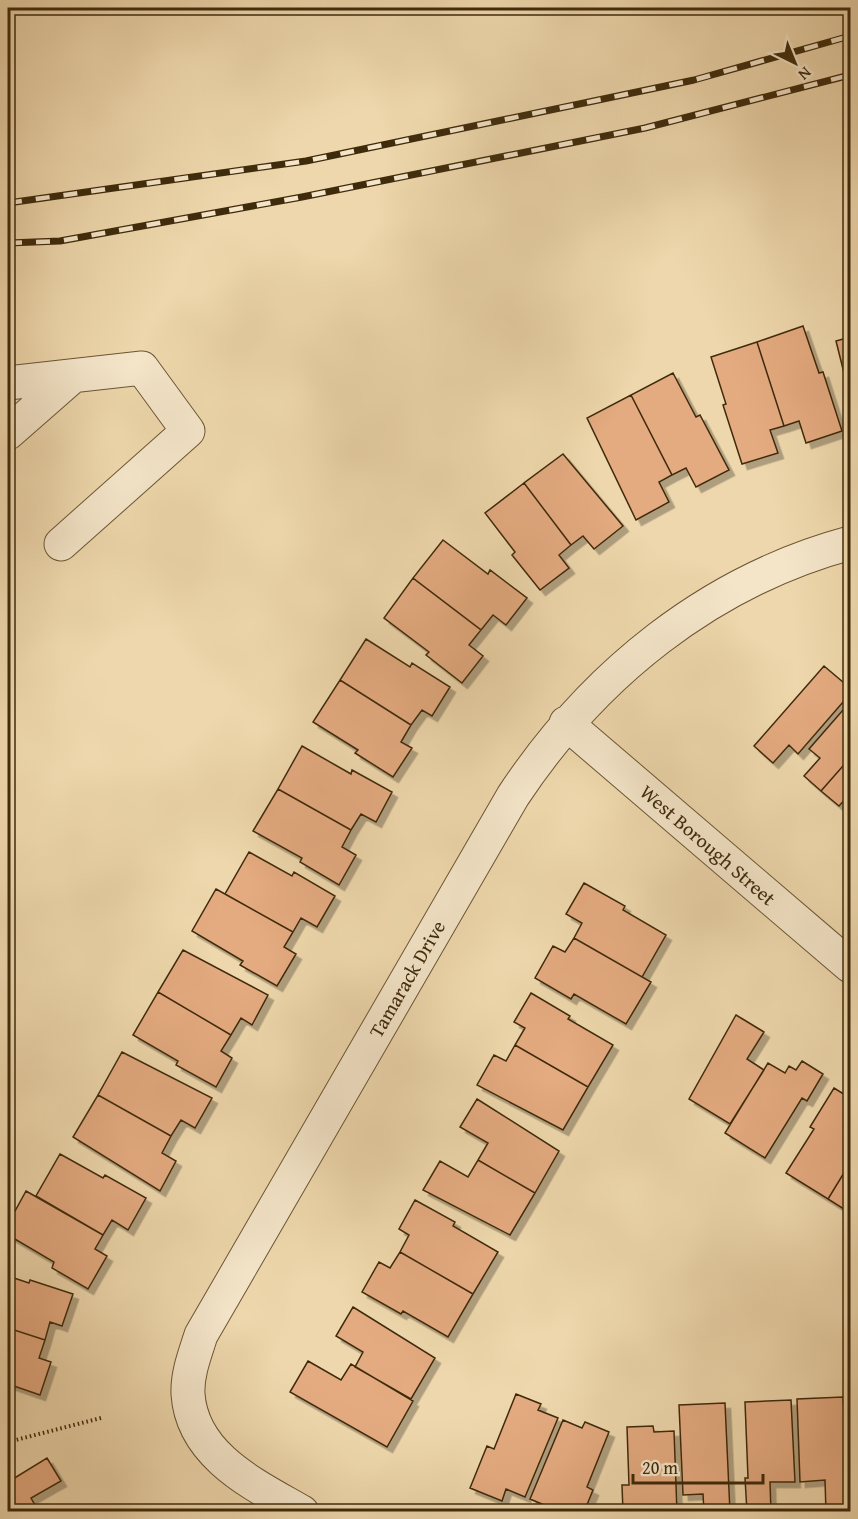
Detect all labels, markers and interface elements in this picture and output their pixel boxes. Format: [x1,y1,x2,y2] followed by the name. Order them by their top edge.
[765,33,825,93] north arrow
[793,62,817,87] text: N
[634,777,783,912] street label: West Borough Street
[361,915,452,1043] street label: Tamarack Drive
[633,1447,764,1485] scale bar
[642,1454,678,1481] text: 20 m

